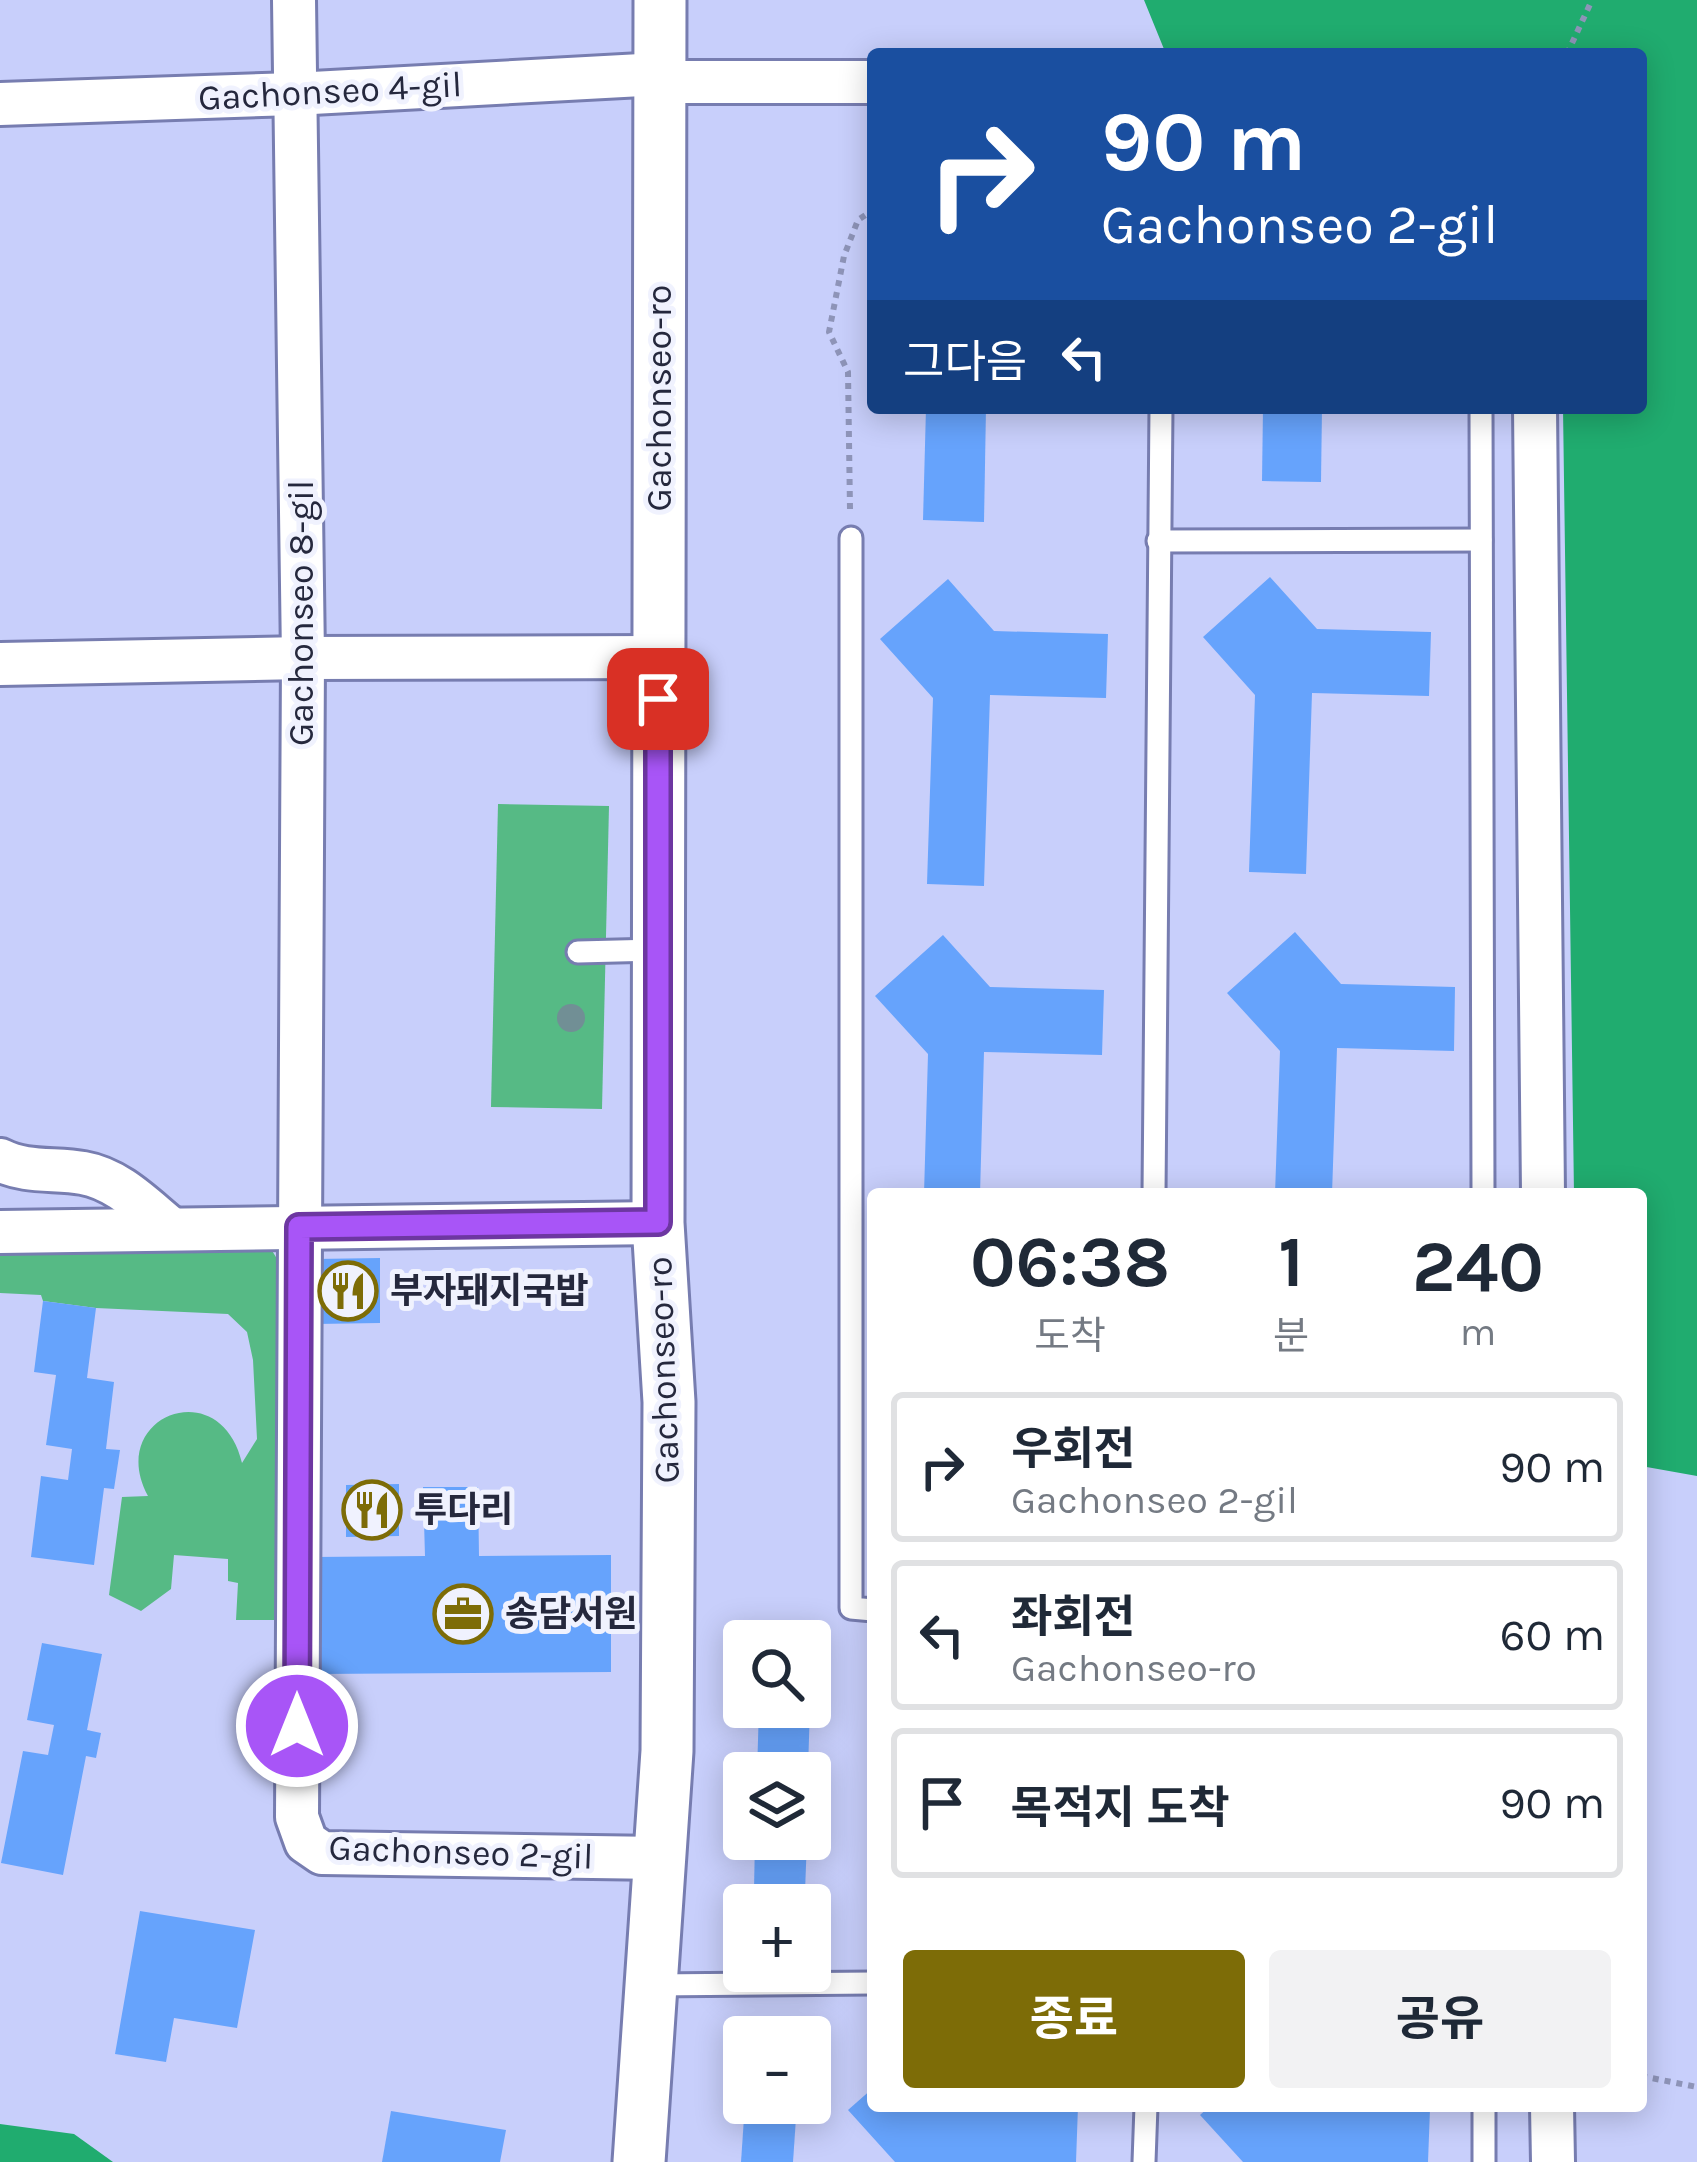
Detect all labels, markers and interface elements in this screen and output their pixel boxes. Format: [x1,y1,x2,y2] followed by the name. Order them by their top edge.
[197,63,463,119] street label: Gachonseo 4-gil
[1101,93,1306,191] text: 90 m
[903,96,1059,252] icon: right
[1101,193,1498,257] text: Gachonseo 2-gil
[638,285,680,512] street label: Gachonseo-ro
[1051,324,1117,390] icon: left
[903,336,1027,388] text: 그다음
[280,480,322,746] street label: Gachonseo 8-gil
[607,648,709,750] pin
[625,666,691,732] icon: arrive
[970,1220,1170,1304] text: 06:38
[1278,1220,1304,1304] text: 1
[1412,1225,1544,1309] text: 240
[638,1256,688,1484] street label: Gachonseo-ro
[317,1260,379,1322] restaurant icon: 부자돼지국밥
[390,1270,589,1312] place label: 부자돼지국밥
[1460,1309,1496,1355] text: m
[1034,1313,1106,1359] text: 도착
[1273,1313,1309,1359] text: 분
[1011,1423,1135,1475] text: 우회전
[909,1434,975,1500] icon: right
[1499,1441,1605,1493] text: 90 m
[1011,1477,1298,1523] text: Gachonseo 2-gil
[341,1479,403,1541] restaurant icon: 투다리
[414,1489,513,1531] place label: 투다리
[432,1583,494,1645] office icon: 송담서원
[1011,1591,1135,1643] text: 좌회전
[505,1593,637,1635] place label: 송담서원
[909,1602,975,1668] icon: left
[1500,1609,1605,1661] text: 60 m
[723,1620,831,2124] map controls
[723,1620,831,1728] button: search
[1011,1645,1257,1691] text: Gachonseo-ro
[234,1663,360,1789] position arrow
[723,1752,831,1860] button: layers
[909,1770,975,1836] icon: arrive
[1499,1777,1605,1829] text: 90 m
[1011,1782,1229,1834] text: 목적지 도착
[328,1826,594,1878] street label: Gachonseo 2-gil
[723,1884,831,1992] button: +
[903,1950,1245,2088] button: 종료
[1269,1950,1611,2088] button: 공유
[723,2016,831,2124] button: −

